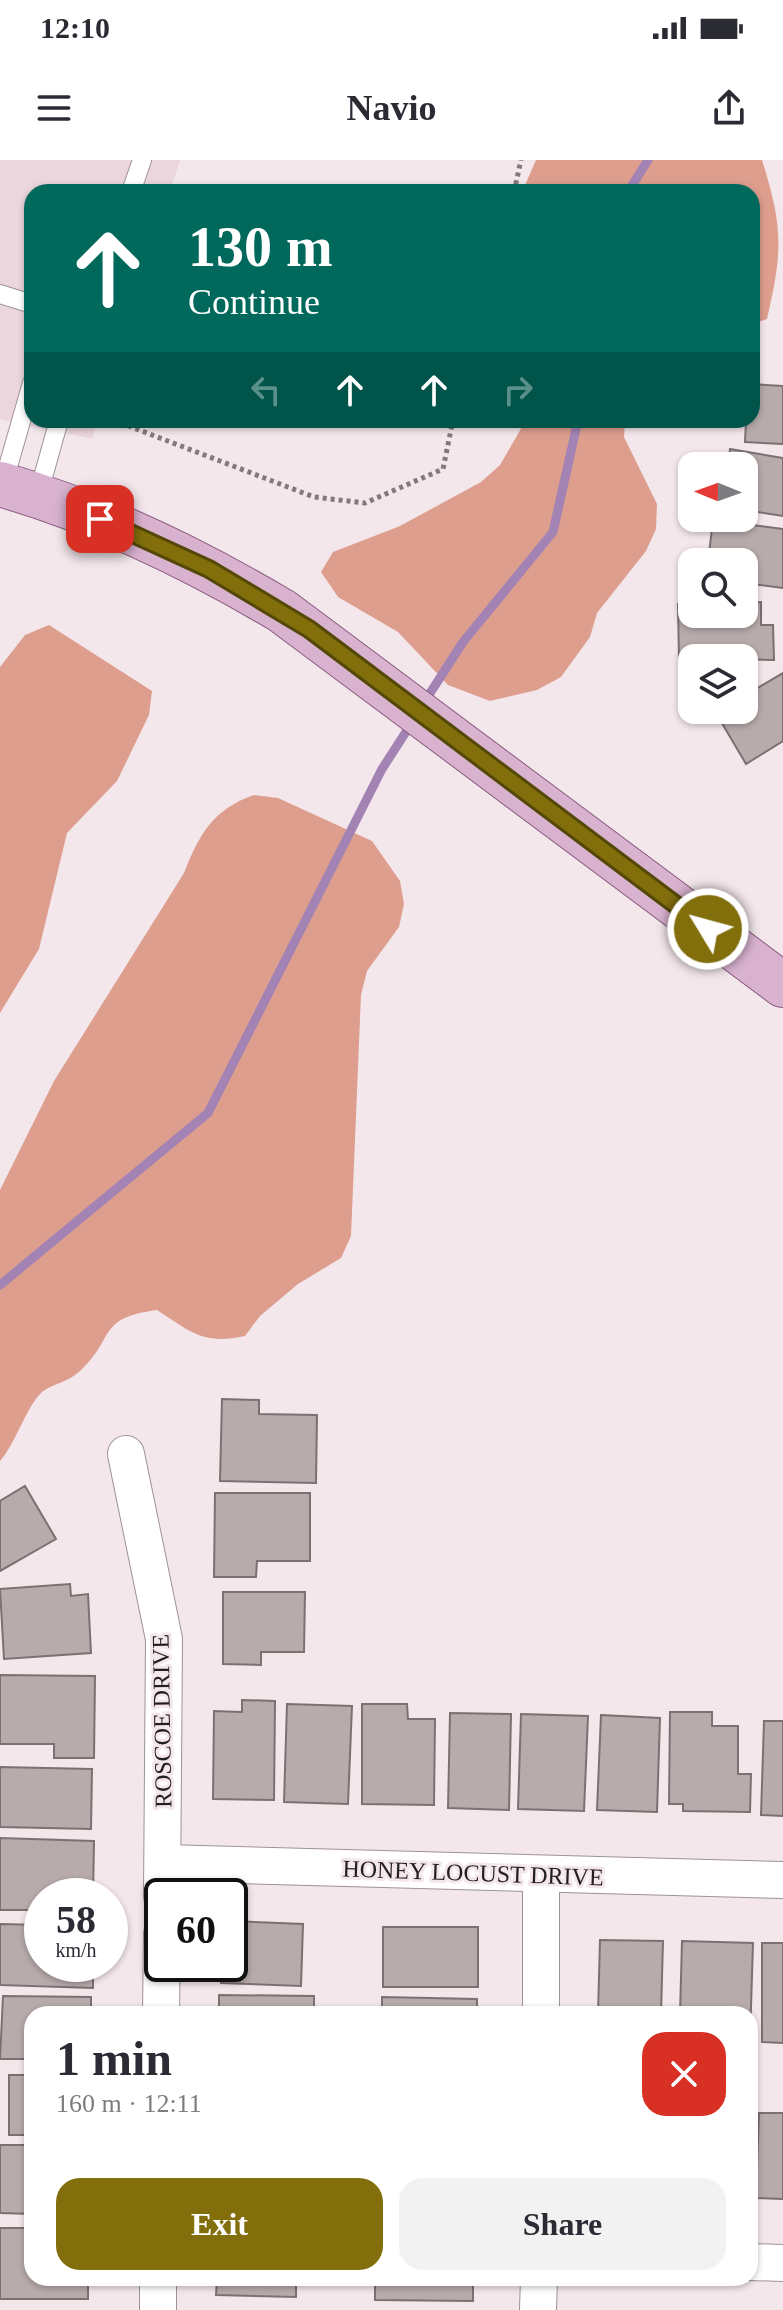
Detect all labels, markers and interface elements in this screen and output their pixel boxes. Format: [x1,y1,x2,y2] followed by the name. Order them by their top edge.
[40,11,110,44] text: 12:10
[32,86,76,130] icon: menu
[707,86,751,130] icon: share
[347,88,437,128] text: Navio
[56,216,160,320] icon: ahead
[188,216,333,278] text: 130 m
[188,282,320,322] text: Continue
[244,368,288,412] icon: left
[328,368,372,412] icon: ahead
[412,368,456,412] icon: ahead
[496,368,540,412] icon: right
[678,452,758,532] north arrow
[678,452,758,724] map controls
[66,485,134,553] pin
[78,497,122,541] icon: arrive
[678,548,758,628] button: search
[678,644,758,724] button: layers
[666,887,750,971] position arrow
[147,1634,177,1808] street label: ROSCOE DRIVE
[342,1855,604,1891] street label: HONEY LOCUST DRIVE
[144,1878,248,1982] speed limit sign: 60
[56,1897,96,1942] text: 58
[55,1939,97,1961] text: km/h
[56,2032,172,2085] text: 1 min
[642,2032,726,2116] button: close
[56,2089,202,2118] text: 160 m · 12:11
[56,2178,383,2270] button: Exit
[399,2178,726,2270] button: Share

